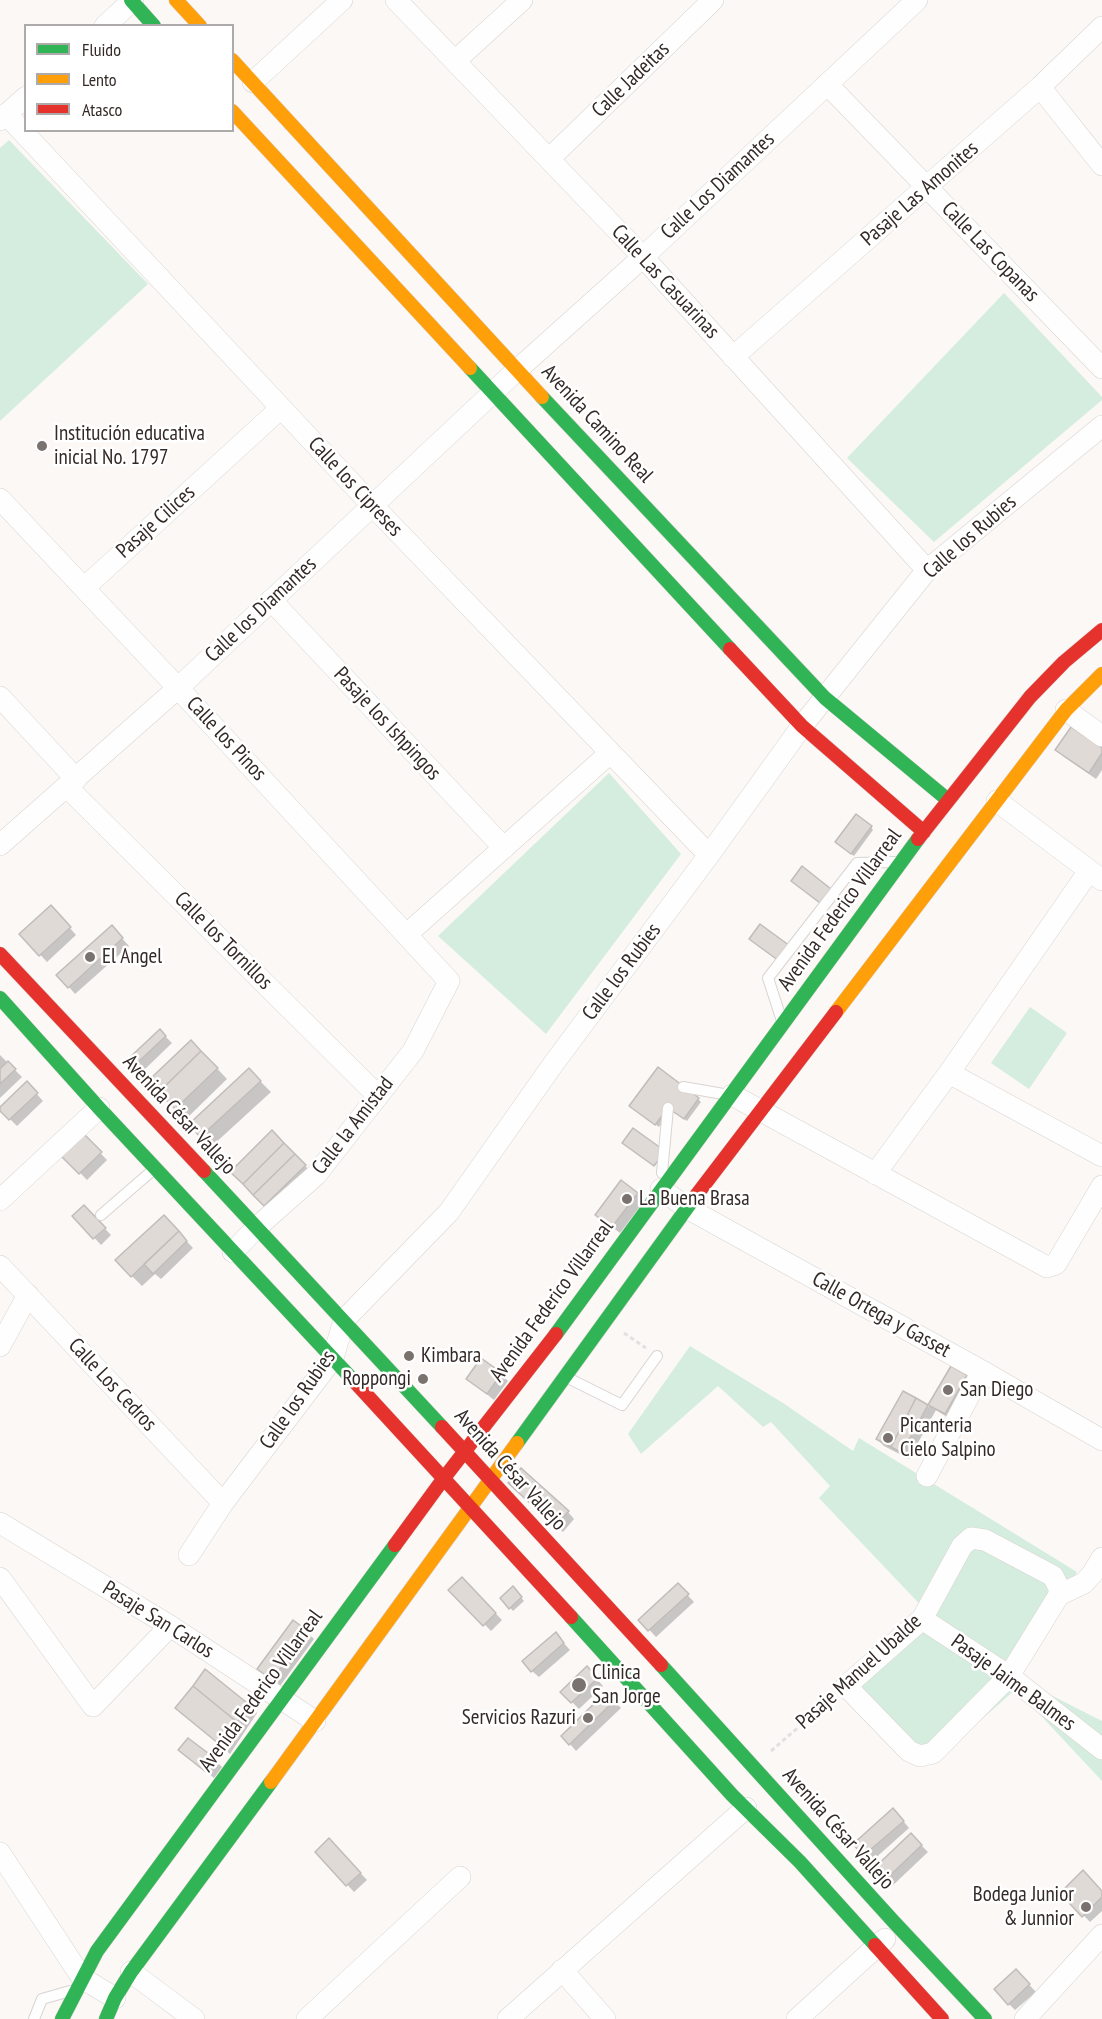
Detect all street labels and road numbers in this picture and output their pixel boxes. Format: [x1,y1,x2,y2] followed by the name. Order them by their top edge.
[587,37,675,123] street label: Calle Jadeitas
[656,127,780,245] street label: Calle Los Diamantes
[856,136,984,252] street label: Pasaje Las Amonites
[936,197,1044,307] street label: Calle Las Copanas
[606,220,724,344] street label: Calle Las Casuarinas
[536,360,658,488] street label: Avenida Camino Real
[303,432,407,542] street label: Calle los Cipreses
[112,480,200,564] street label: Pasaje Cilices
[918,490,1022,584] street label: Calle los Rubies
[200,552,322,668] street label: Calle los Diamantes
[328,662,446,786] street label: Pasaje los Ishpingos
[181,692,271,786] street label: Calle los Pinos
[773,824,907,996] street label: Avenida Federico Villarreal
[169,887,277,995] street label: Calle los Tornillos
[577,919,667,1025] street label: Calle los Rubies
[117,1050,241,1180] street label: Avenida César Vallejo
[307,1072,399,1180] street label: Calle la Amistad
[485,1215,619,1387] street label: Avenida Federico Villarreal
[807,1267,955,1363] street label: Calle Ortega y Gasset
[63,1333,161,1437] street label: Calle Los Cedros
[255,1346,341,1454] street label: Calle los Rubies
[449,1404,571,1536] street label: Avenida César Vallejo
[98,1576,218,1664] street label: Pasaje San Carlos
[194,1605,328,1777] street label: Avenida Federico Villarreal
[791,1609,927,1735] street label: Pasaje Manuel Ubalde
[946,1629,1080,1737] street label: Pasaje Jaime Balmes
[777,1763,899,1895] street label: Avenida César Vallejo

